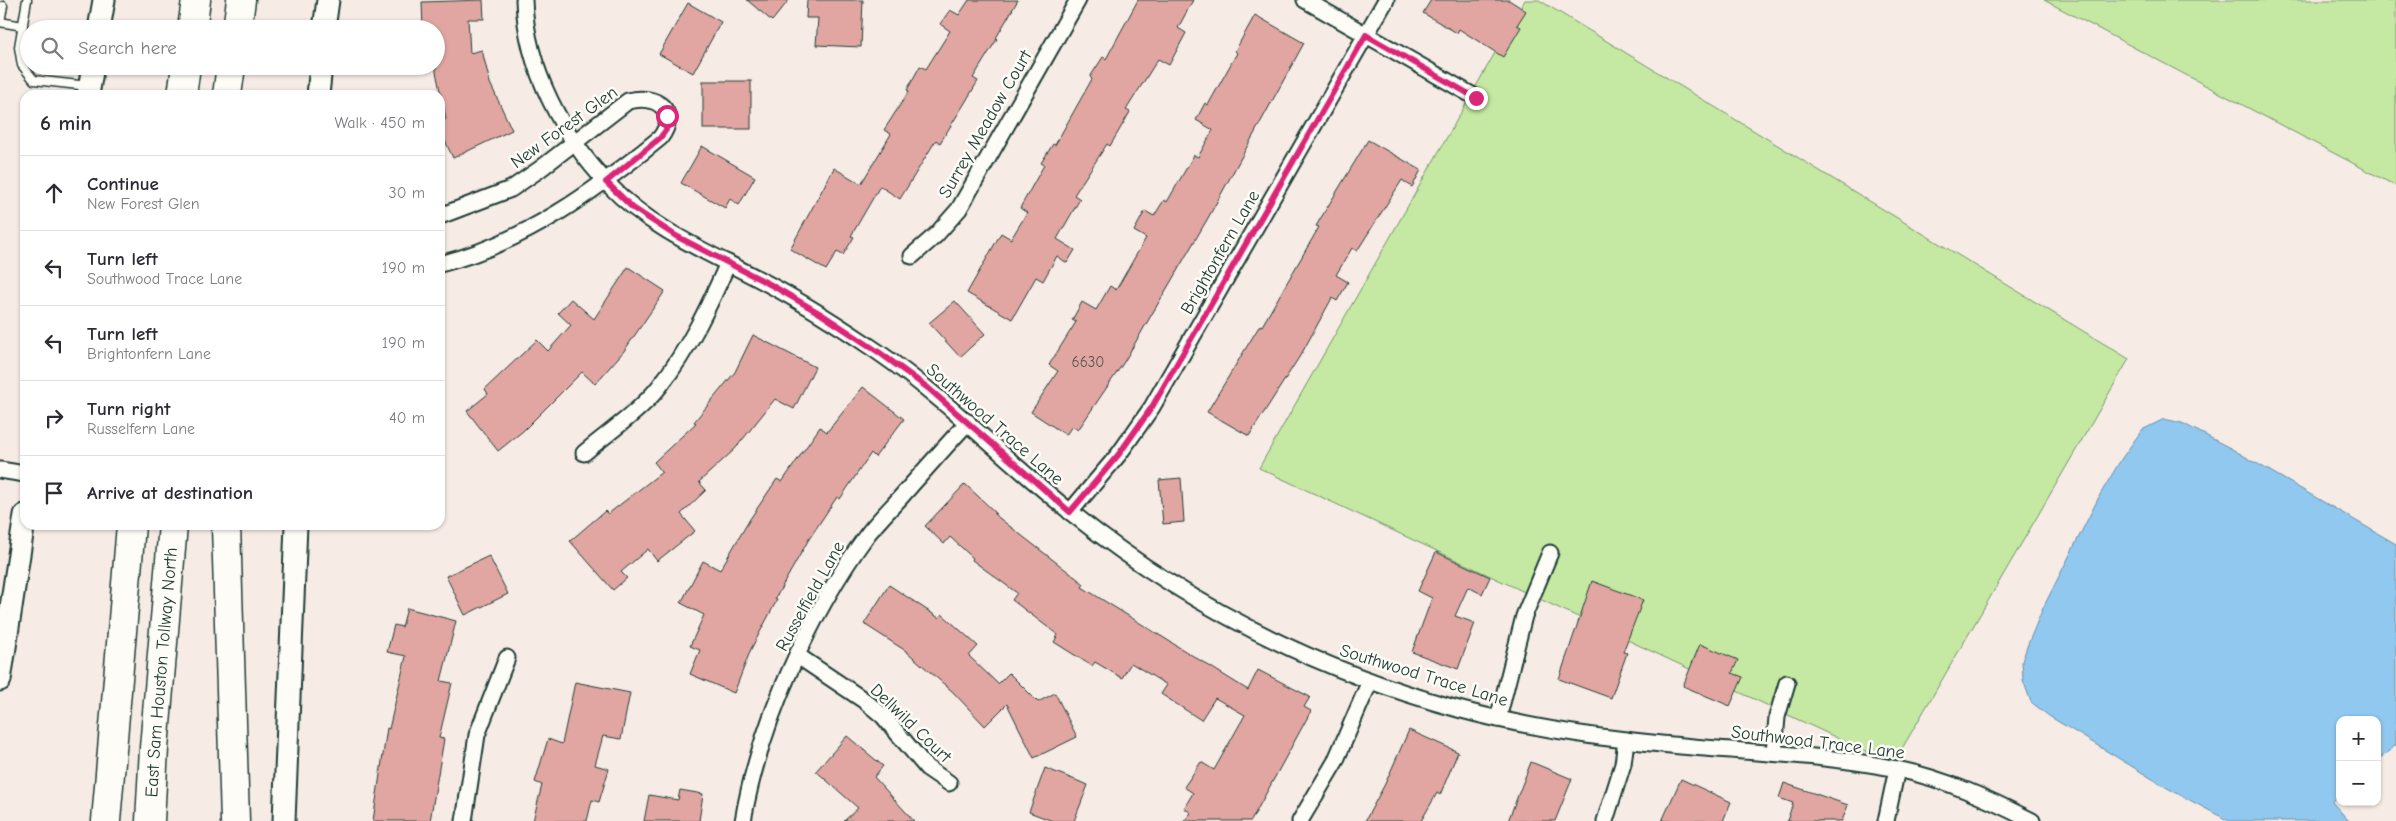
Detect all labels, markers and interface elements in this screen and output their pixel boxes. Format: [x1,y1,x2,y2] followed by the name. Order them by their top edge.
[20,20,445,75] search box
[38,34,66,62] icon: search
[78,37,177,59] text: Search here
[935,46,1037,202] street label: Surrey Meadow Court
[507,82,622,173] street label: New Forest Glen
[1465,87,1488,110] route end
[656,105,679,128] route start
[40,111,92,135] text: 6 min
[334,114,425,132] text: Walk · 450 m
[87,173,159,195] text: Continue
[40,179,68,207] icon: ahead
[389,184,425,202] text: 30 m
[1176,187,1264,318] street label: Brightonfern Lane
[87,195,200,213] text: New Forest Glen
[87,248,158,270] text: Turn left
[40,254,68,282] icon: left
[382,259,425,277] text: 190 m
[87,270,242,288] text: Southwood Trace Lane
[87,323,158,345] text: Turn left
[40,329,68,357] icon: left
[382,334,425,352] text: 190 m
[87,345,211,363] text: Brightonfern Lane
[1072,353,1105,371] house number: 6630
[922,359,1067,490] street label: Southwood Trace Lane
[87,398,171,420] text: Turn right
[40,404,68,432] icon: right
[389,409,425,427] text: 40 m
[87,420,195,438] text: Russelfern Lane
[40,479,68,507] icon: arrive
[87,482,253,504] text: Arrive at destination
[772,538,849,655] street label: Russelfield Lane
[141,547,182,798] street label: East Sam Houston Tollway North
[1337,640,1510,711] street label: Southwood Trace Lane
[866,679,956,768] street label: Dellwild Court
[2336,716,2381,806] map controls
[2336,716,2381,761] button: +
[1730,721,1906,764] street label: Southwood Trace Lane
[2336,761,2381,806] button: −

